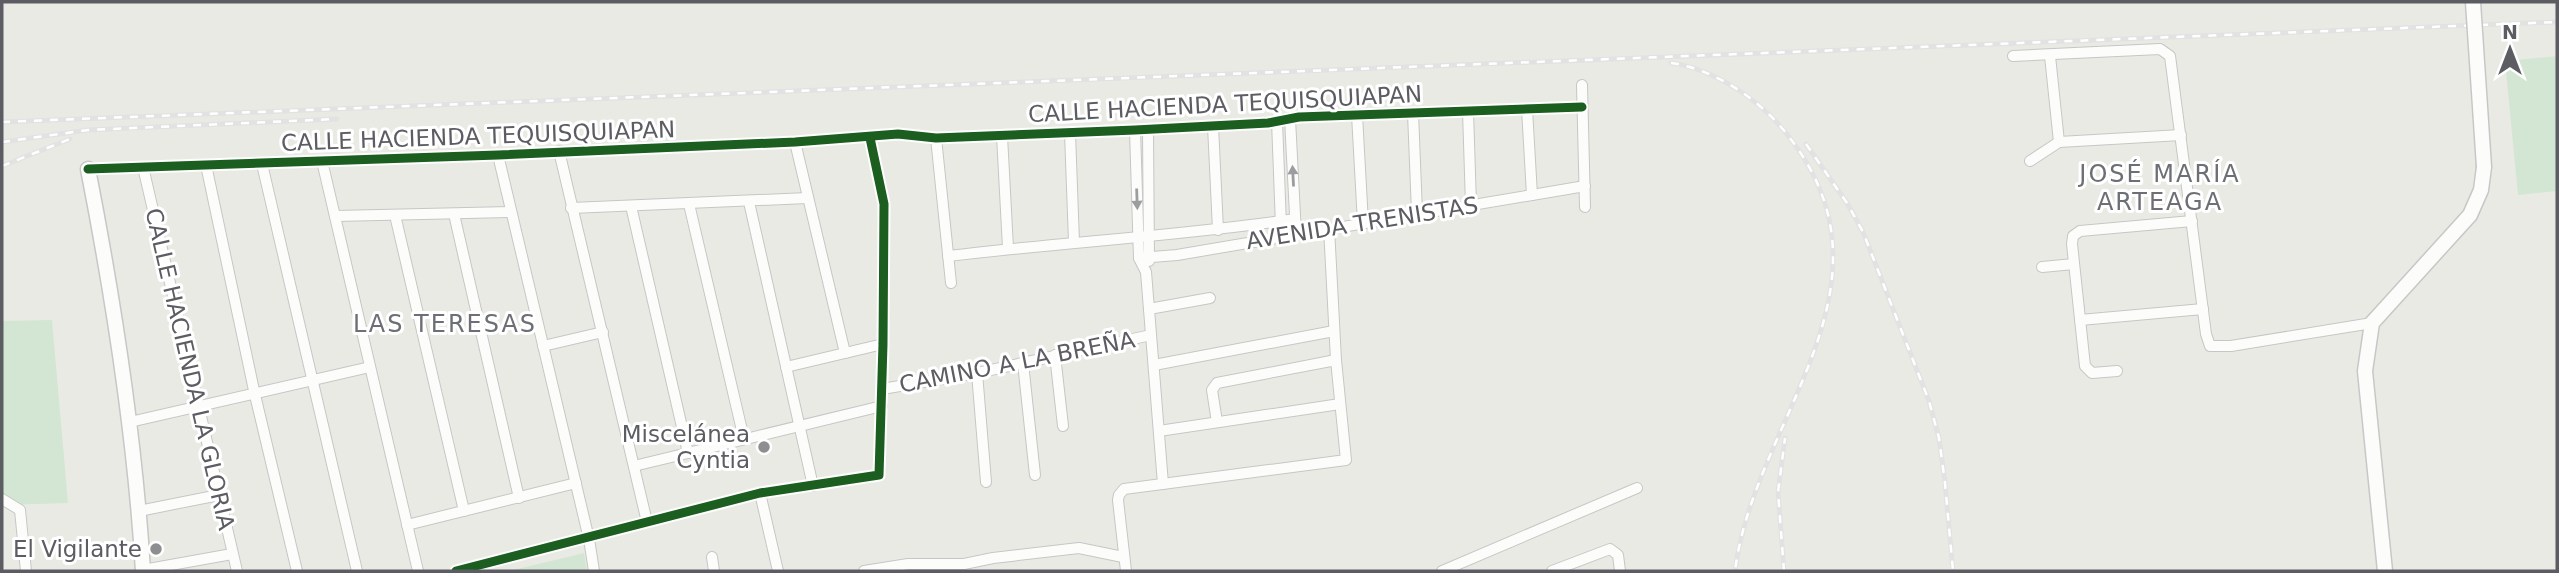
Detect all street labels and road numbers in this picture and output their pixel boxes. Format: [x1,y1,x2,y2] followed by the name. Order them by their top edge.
[1027,81,1423,127] street label: CALLE HACIENDA TEQUISQUIAPAN
[280,116,676,156] street label: CALLE HACIENDA TEQUISQUIAPAN
[1244,192,1480,254] street label: AVENIDA TRENISTAS
[140,205,240,533] street label: CALLE HACIENDA LA GLORIA
[897,325,1137,398] street label: CAMINO A LA BREÑA

